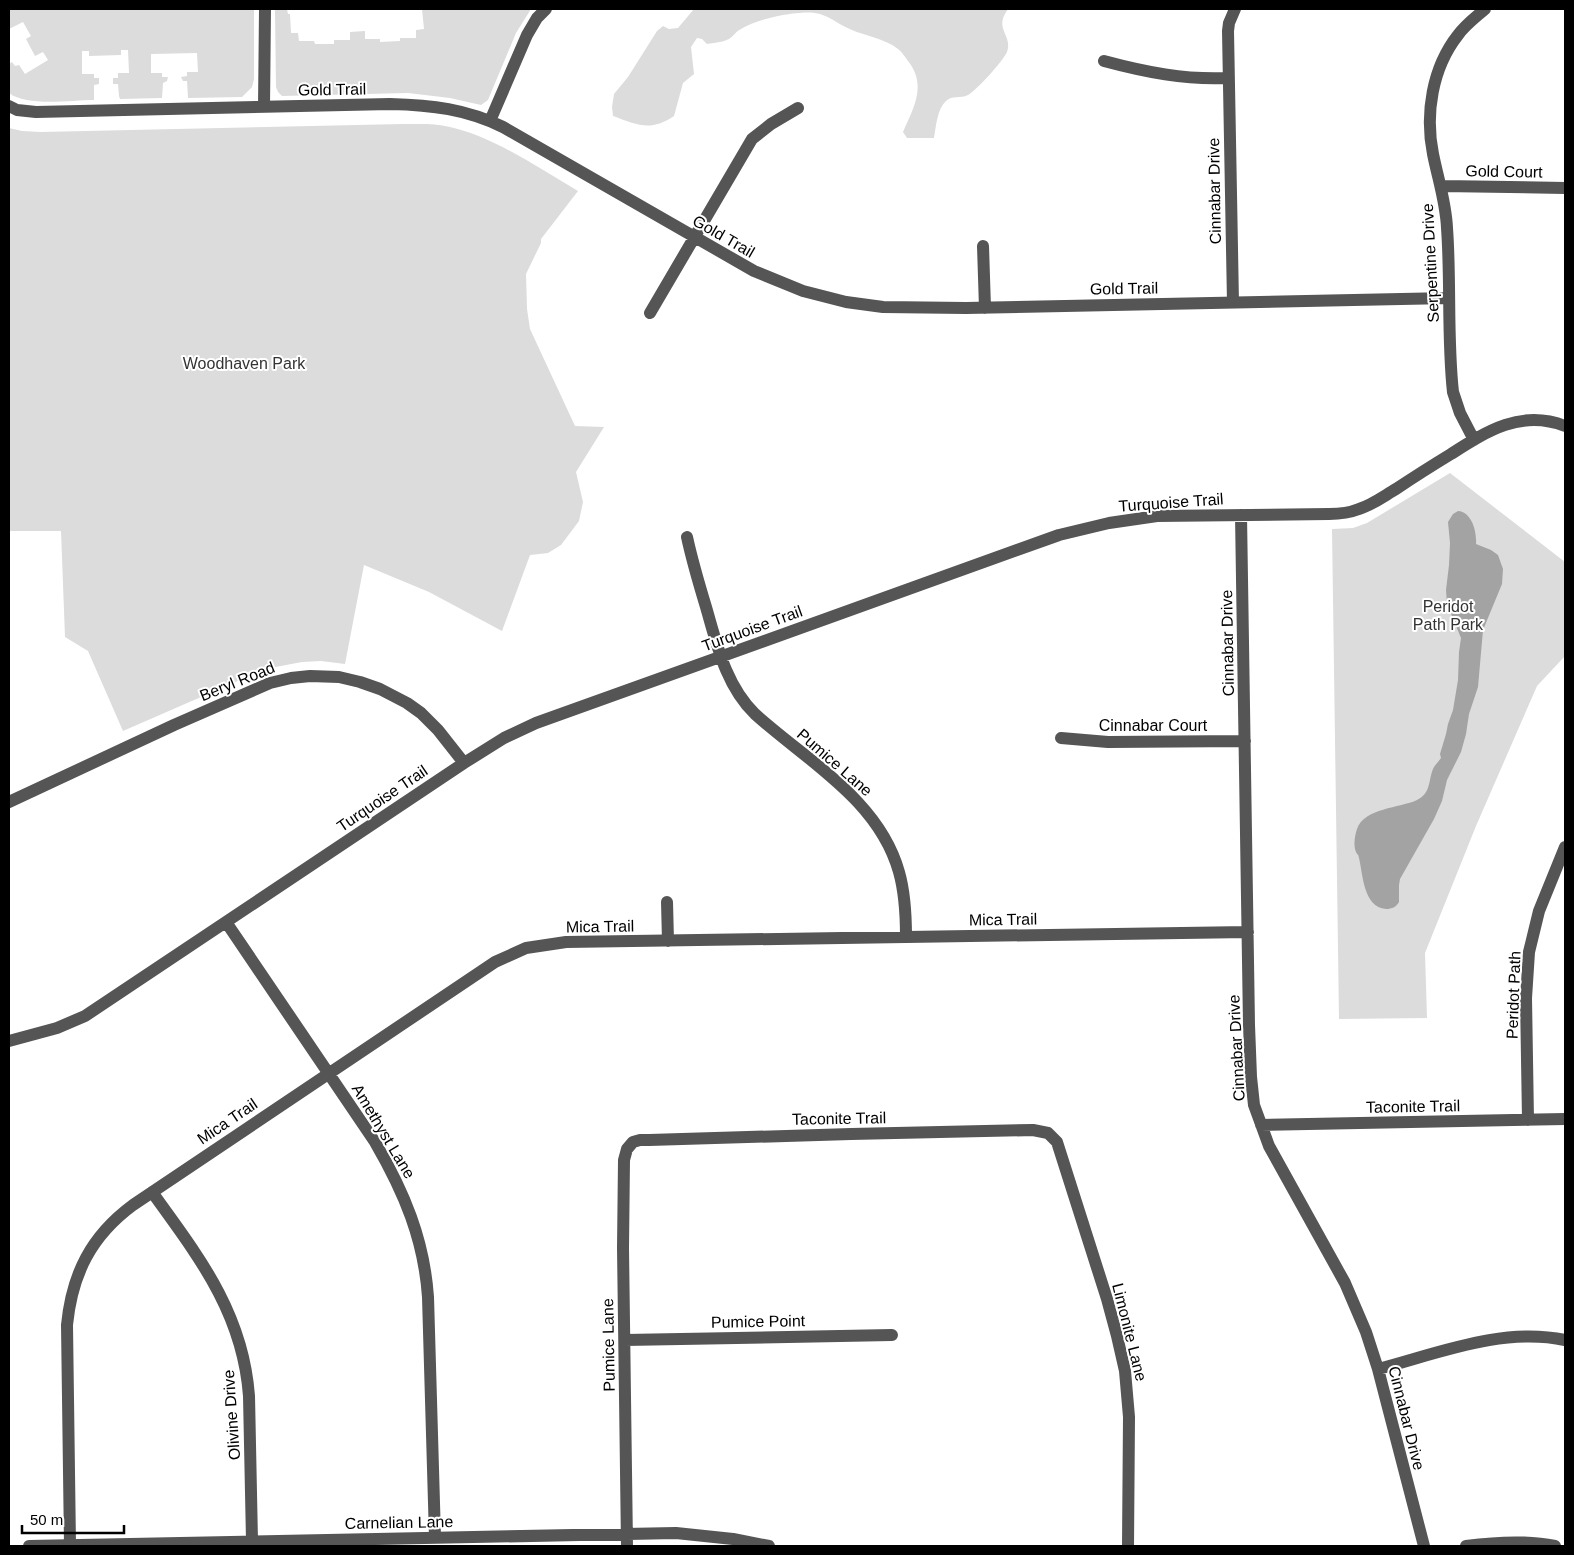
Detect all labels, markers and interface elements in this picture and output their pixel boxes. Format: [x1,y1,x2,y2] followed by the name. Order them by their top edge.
[298,80,366,99] street label: Gold Trail
[1205,137,1224,244] street label: Cinnabar Drive
[1465,162,1543,181] street label: Gold Court
[1419,203,1442,323] street label: Serpentine Drive
[690,212,758,261] street label: Gold Trail
[1090,279,1158,298] street label: Gold Trail
[183,355,306,372] park label: Woodhaven Park
[1118,490,1224,515] street label: Turquoise Trail
[1218,589,1237,696] street label: Cinnabar Drive
[1413,598,1484,633] park label: Peridot Path Park
[700,602,805,654] street label: Turquoise Trail
[197,659,277,704] street label: Beryl Road
[1099,717,1208,734] street label: Cinnabar Court
[794,725,876,799] street label: Pumice Lane
[334,762,431,835] street label: Turquoise Trail
[969,910,1037,929] street label: Mica Trail
[566,917,634,936] street label: Mica Trail
[1503,951,1524,1039] street label: Peridot Path
[1225,994,1248,1102] street label: Cinnabar Drive
[349,1081,418,1181] street label: Amethyst Lane
[194,1095,260,1148] street label: Mica Trail
[1366,1097,1460,1116] street label: Taconite Trail
[792,1109,886,1128] street label: Taconite Trail
[1109,1281,1150,1383] street label: Limonite Lane
[599,1298,618,1392] street label: Pumice Lane
[711,1312,806,1331] street label: Pumice Point
[1385,1364,1428,1472] street label: Cinnabar Drive
[220,1369,243,1461] street label: Olivine Drive
[22,1502,125,1534] scale bar
[30,1511,63,1528] text: 50 m
[345,1513,454,1532] street label: Carnelian Lane

